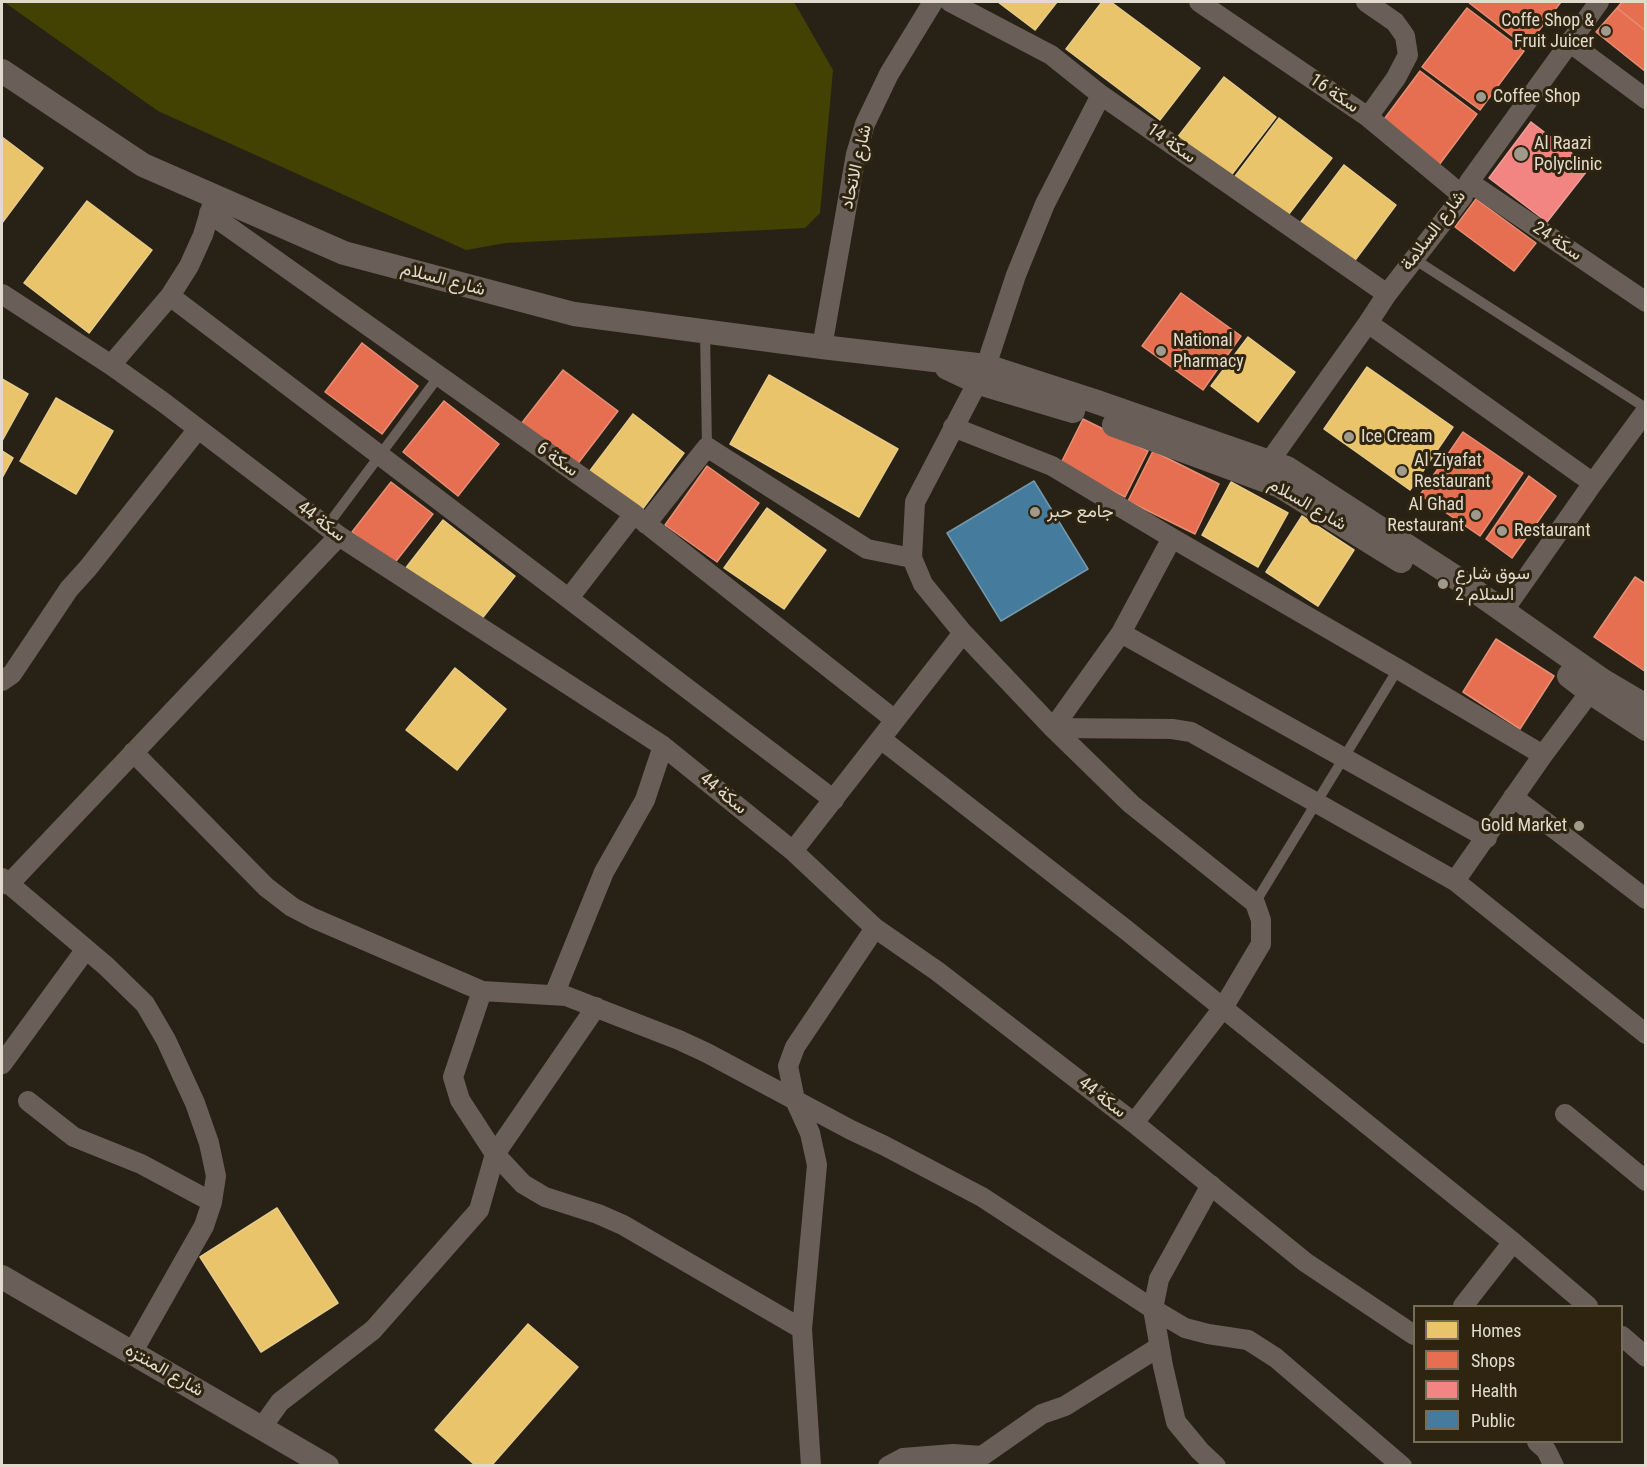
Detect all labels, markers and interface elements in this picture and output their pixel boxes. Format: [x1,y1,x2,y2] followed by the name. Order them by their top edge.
[1501,10,1594,52] place label: Coffe Shop & Fruit Juicer
[1599,24,1613,38] marker: Coffe Shop & Fruit Juicer
[1305,70,1363,118] street label: سكة 16
[1493,86,1580,108] place label: Coffee Shop
[1474,90,1488,104] marker: Coffee Shop
[1142,119,1200,169] street label: سكة 14
[837,123,877,211] street label: شارع الاتحاد
[1534,133,1602,176] place label: Al Raazi Polyclinic
[1512,145,1530,163] marker: Al Raazi Polyclinic
[1397,187,1471,275] street label: شارع السلامة
[1528,218,1586,266] street label: سكة 24
[398,258,488,302] street label: شارع السلام
[1173,330,1244,372] place label: National Pharmacy
[1154,344,1168,358] marker: National Pharmacy
[1361,426,1433,448] place label: Ice Cream
[1342,430,1356,444] marker: Ice Cream
[532,438,582,482] street label: سكة 6
[1414,450,1491,492] place label: Al Ziyafat Restaurant
[1395,464,1409,478] marker: Al Ziyafat Restaurant
[1264,474,1350,536] street label: شارع السلام
[1387,494,1464,536] place label: Al Ghad Restaurant
[293,497,349,547] street label: سكة 44
[1047,501,1114,523] place label: جامع حبر
[1028,505,1042,519] marker: جامع حبر
[1469,508,1483,522] marker: Al Ghad Restaurant
[1514,520,1591,542] place label: Restaurant
[1495,524,1509,538] marker: Restaurant
[1455,563,1530,606] place label: سوق شارع السلام 2
[1436,577,1450,591] marker: سوق شارع السلام 2
[695,768,751,820] street label: سكة 44
[1481,815,1567,837] place label: Gold Market
[1572,819,1586,833] marker: Gold Market
[1074,1073,1130,1123] street label: سكة 44
[1413,1305,1623,1443] legend
[1471,1320,1521,1341] text: Homes
[121,1340,207,1402] street label: شارع المنتزه
[1471,1350,1515,1371] text: Shops
[1471,1380,1517,1401] text: Health
[1471,1410,1515,1431] text: Public

